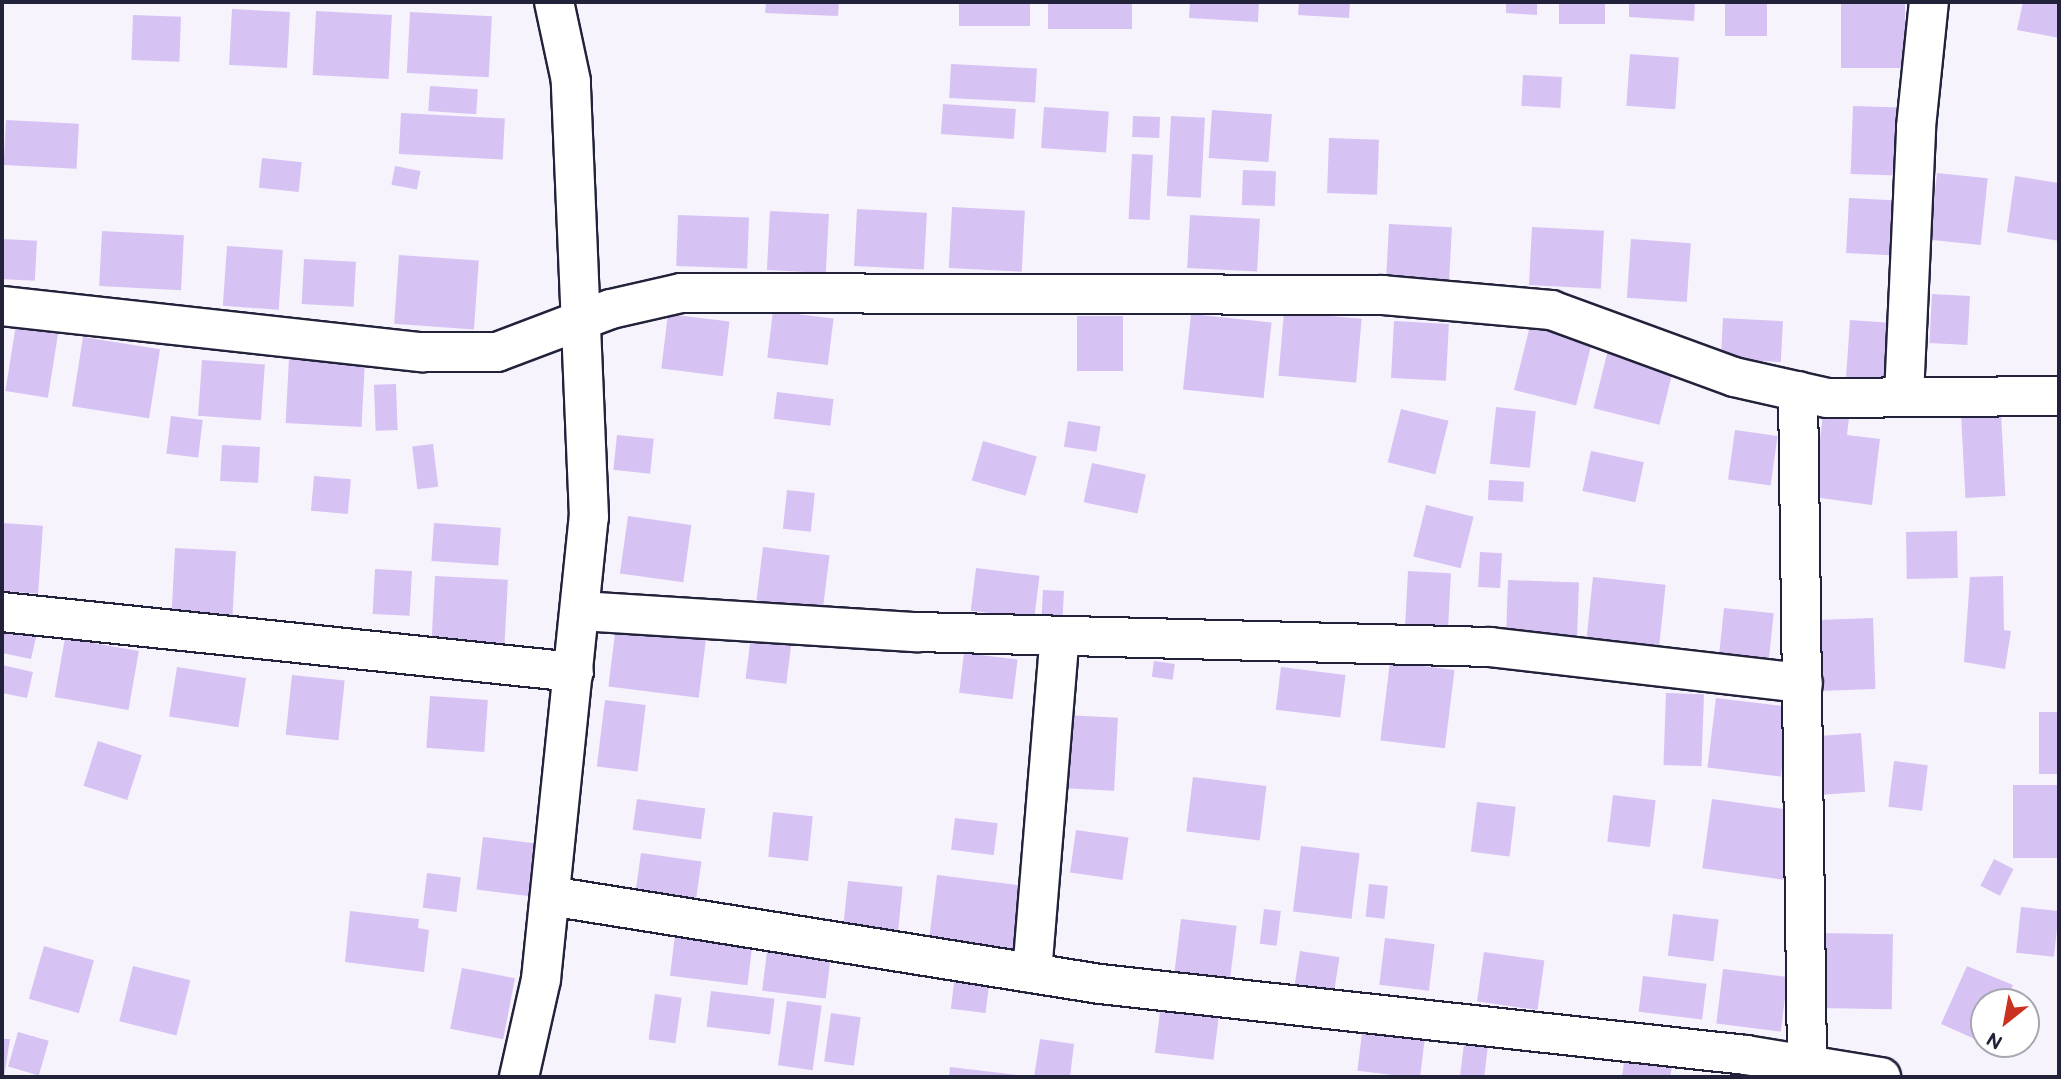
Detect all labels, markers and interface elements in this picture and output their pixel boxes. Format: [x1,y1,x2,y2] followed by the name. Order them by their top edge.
[1970,988,2040,1058] north arrow
[1983,1026,2007,1053] text: N

